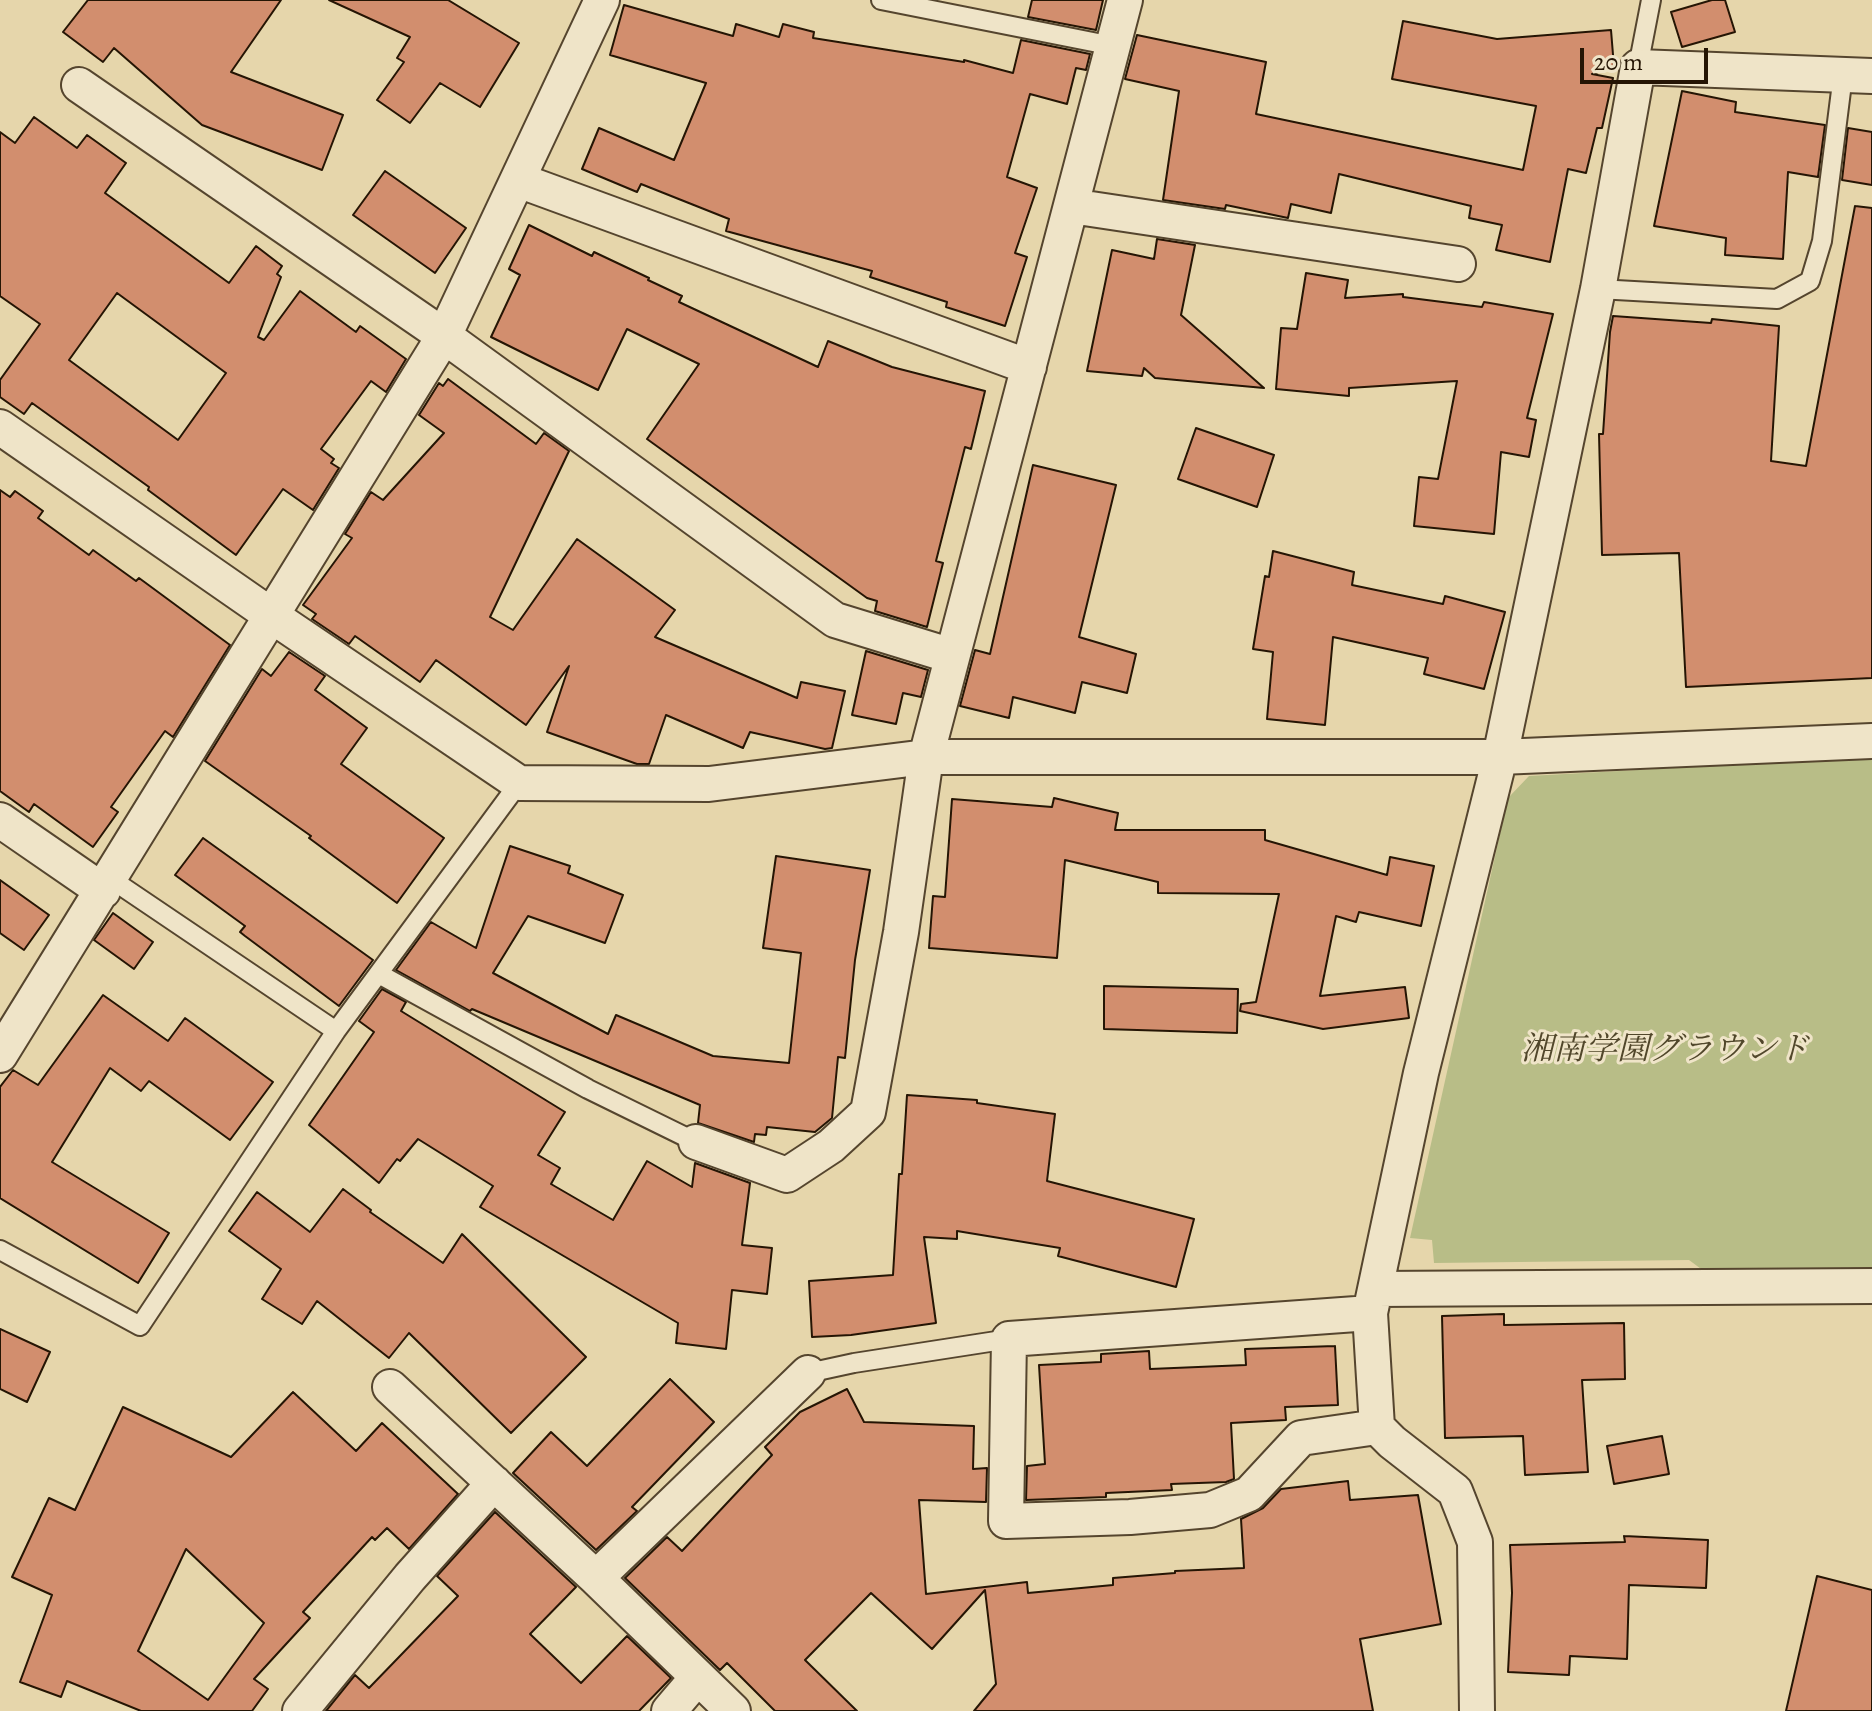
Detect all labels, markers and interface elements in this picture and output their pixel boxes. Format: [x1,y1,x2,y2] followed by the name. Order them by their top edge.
[1584,32,1712,82] scale bar
[1594,46,1643,78] text: 20 m
[1521,1032,1809,1070] park label: 湘南学園グラウンド

